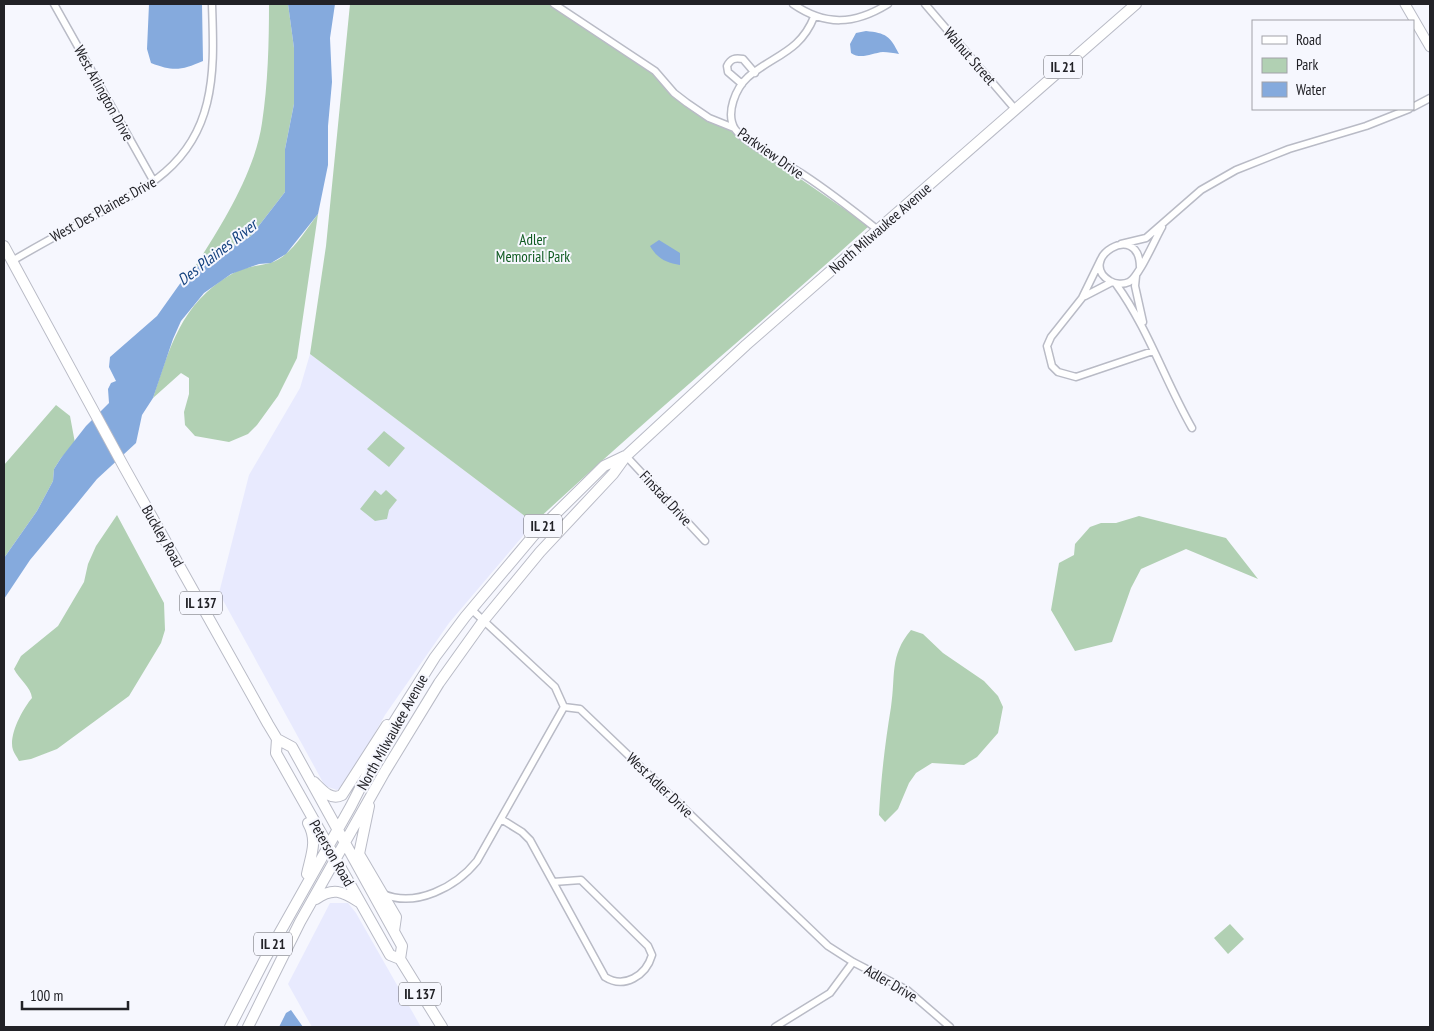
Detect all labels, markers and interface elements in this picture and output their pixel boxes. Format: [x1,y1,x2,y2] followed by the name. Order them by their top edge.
[1252,20,1414,110] legend
[940,23,1000,89] street label: Walnut Street
[1296,30,1322,49] text: Road
[70,42,138,144] street label: West Arlington Drive
[1296,55,1318,74] text: Park
[1044,56,1082,78] road number: IL 21
[1296,80,1327,99] text: Water
[734,123,808,183] street label: Parkview Drive
[47,172,159,246] street label: West Des Plaines Drive
[825,178,935,278] street label: North Milwaukee Avenue
[173,213,263,289] water label: Des Plaines River
[496,230,570,266] park label: Adler Memorial Park
[636,467,696,529] street label: Finstad Drive
[138,502,188,570] street label: Buckley Road
[524,514,562,538] road number: IL 21
[180,592,222,614] road number: IL 137
[352,671,432,793] street label: North Milwaukee Avenue
[623,748,697,822] street label: West Adler Drive
[305,816,359,890] street label: Peterson Road
[254,932,292,956] road number: IL 21
[861,960,921,1006] street label: Adler Drive
[22,978,129,1010] scale bar
[399,982,441,1006] road number: IL 137
[30,986,63,1005] text: 100 m

